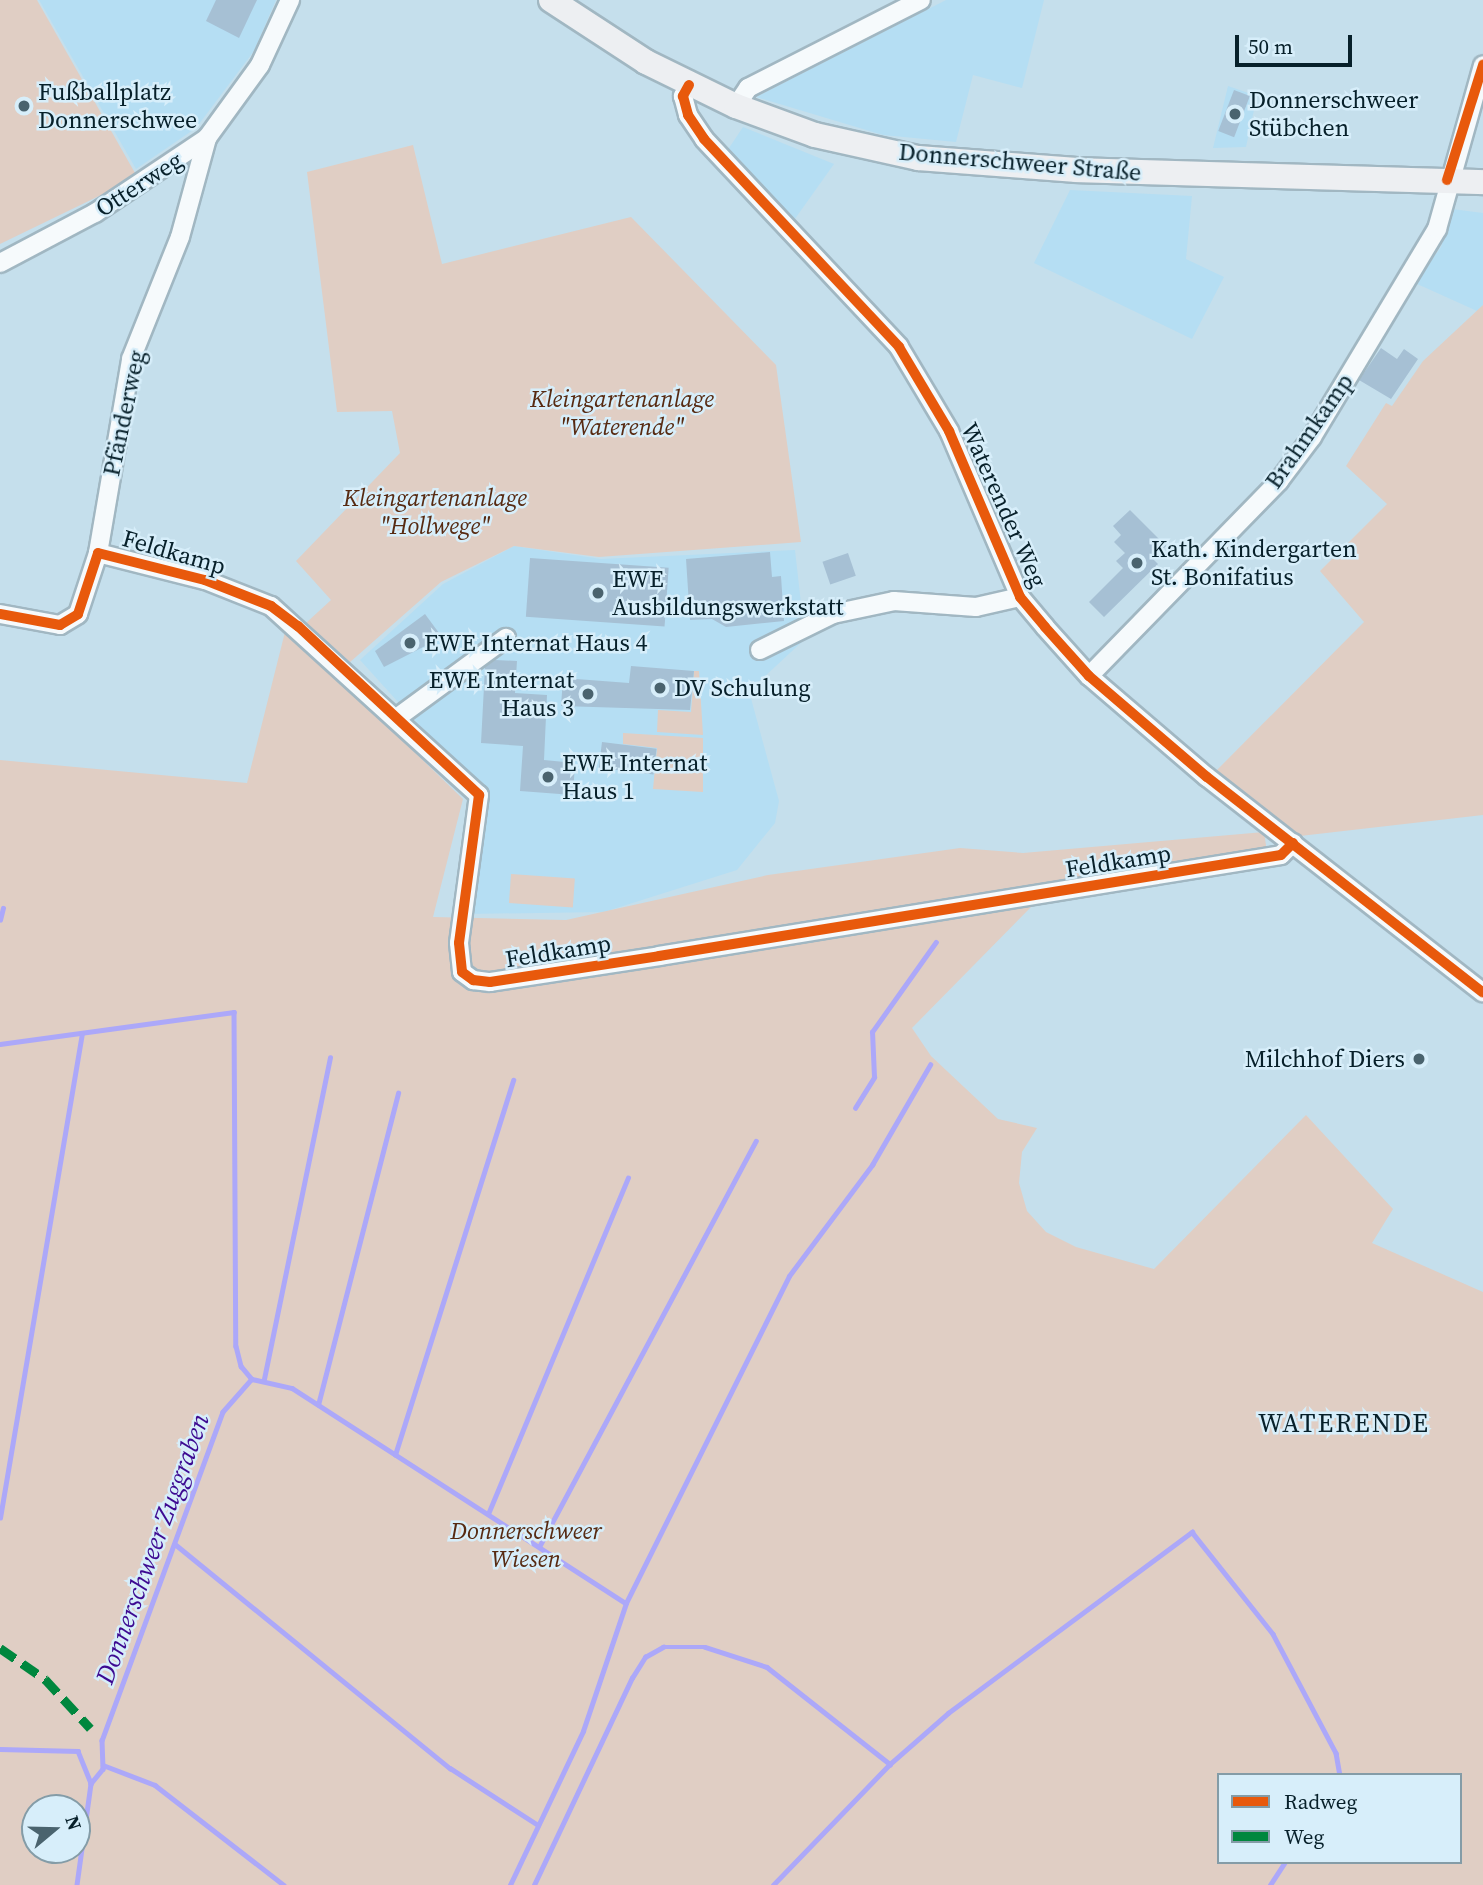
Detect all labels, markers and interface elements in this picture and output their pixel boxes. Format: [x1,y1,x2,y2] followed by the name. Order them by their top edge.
[1238,21,1355,65] scale bar
[1248,32,1293,61] text: 50 m
[38,78,197,134] place label: Fußballplatz Donnerschwee
[1249,86,1419,142] place label: Donnerschweer Stübchen
[16,98,32,114] marker: Fußballplatz Donnerschwee
[1227,106,1243,122] marker: Donnerschweer Stübchen
[897,137,1143,187] street label: Donnerschweer Straße
[90,145,188,223] street label: Otterweg
[97,347,151,479] street label: Pfänderweg
[1259,368,1359,494] street label: Brahmkamp
[530,385,714,441] park label: Kleingartenanlage "Waterende"
[955,418,1053,592] street label: Waterender Weg
[343,484,527,540] park label: Kleingartenanlage "Hollwege"
[119,524,229,580] street label: Feldkamp
[1151,535,1357,591] place label: Kath. Kindergarten St. Bonifatius
[1129,555,1145,571] marker: Kath. Kindergarten St. Bonifatius
[612,565,844,621] place label: EWE Ausbildungswerkstatt
[590,585,606,601] marker: EWE Ausbildungswerkstatt
[424,629,648,657] place label: EWE Internat Haus 4
[402,635,418,651] marker: EWE Internat Haus 4
[429,666,574,722] place label: EWE Internat Haus 3
[674,674,812,702] place label: DV Schulung
[652,680,668,696] marker: DV Schulung
[580,686,596,702] marker: EWE Internat Haus 3
[562,749,707,805] place label: EWE Internat Haus 1
[540,769,556,785] marker: EWE Internat Haus 1
[1063,838,1173,884] street label: Feldkamp
[503,928,613,974] street label: Feldkamp
[1245,1045,1405,1073] place label: Milchhof Diers
[1411,1051,1427,1067] marker: Milchhof Diers
[1259,1408,1429,1440] district label: WATERENDE
[90,1410,216,1688] water label: Donnerschweer Zuggraben
[450,1517,602,1573] park label: Donnerschweer Wiesen
[1217,1773,1462,1864] legend
[1284,1787,1357,1816] text: Radweg
[21,1794,91,1864] north arrow
[59,1812,89,1834] text: N
[1284,1822,1324,1851] text: Weg

